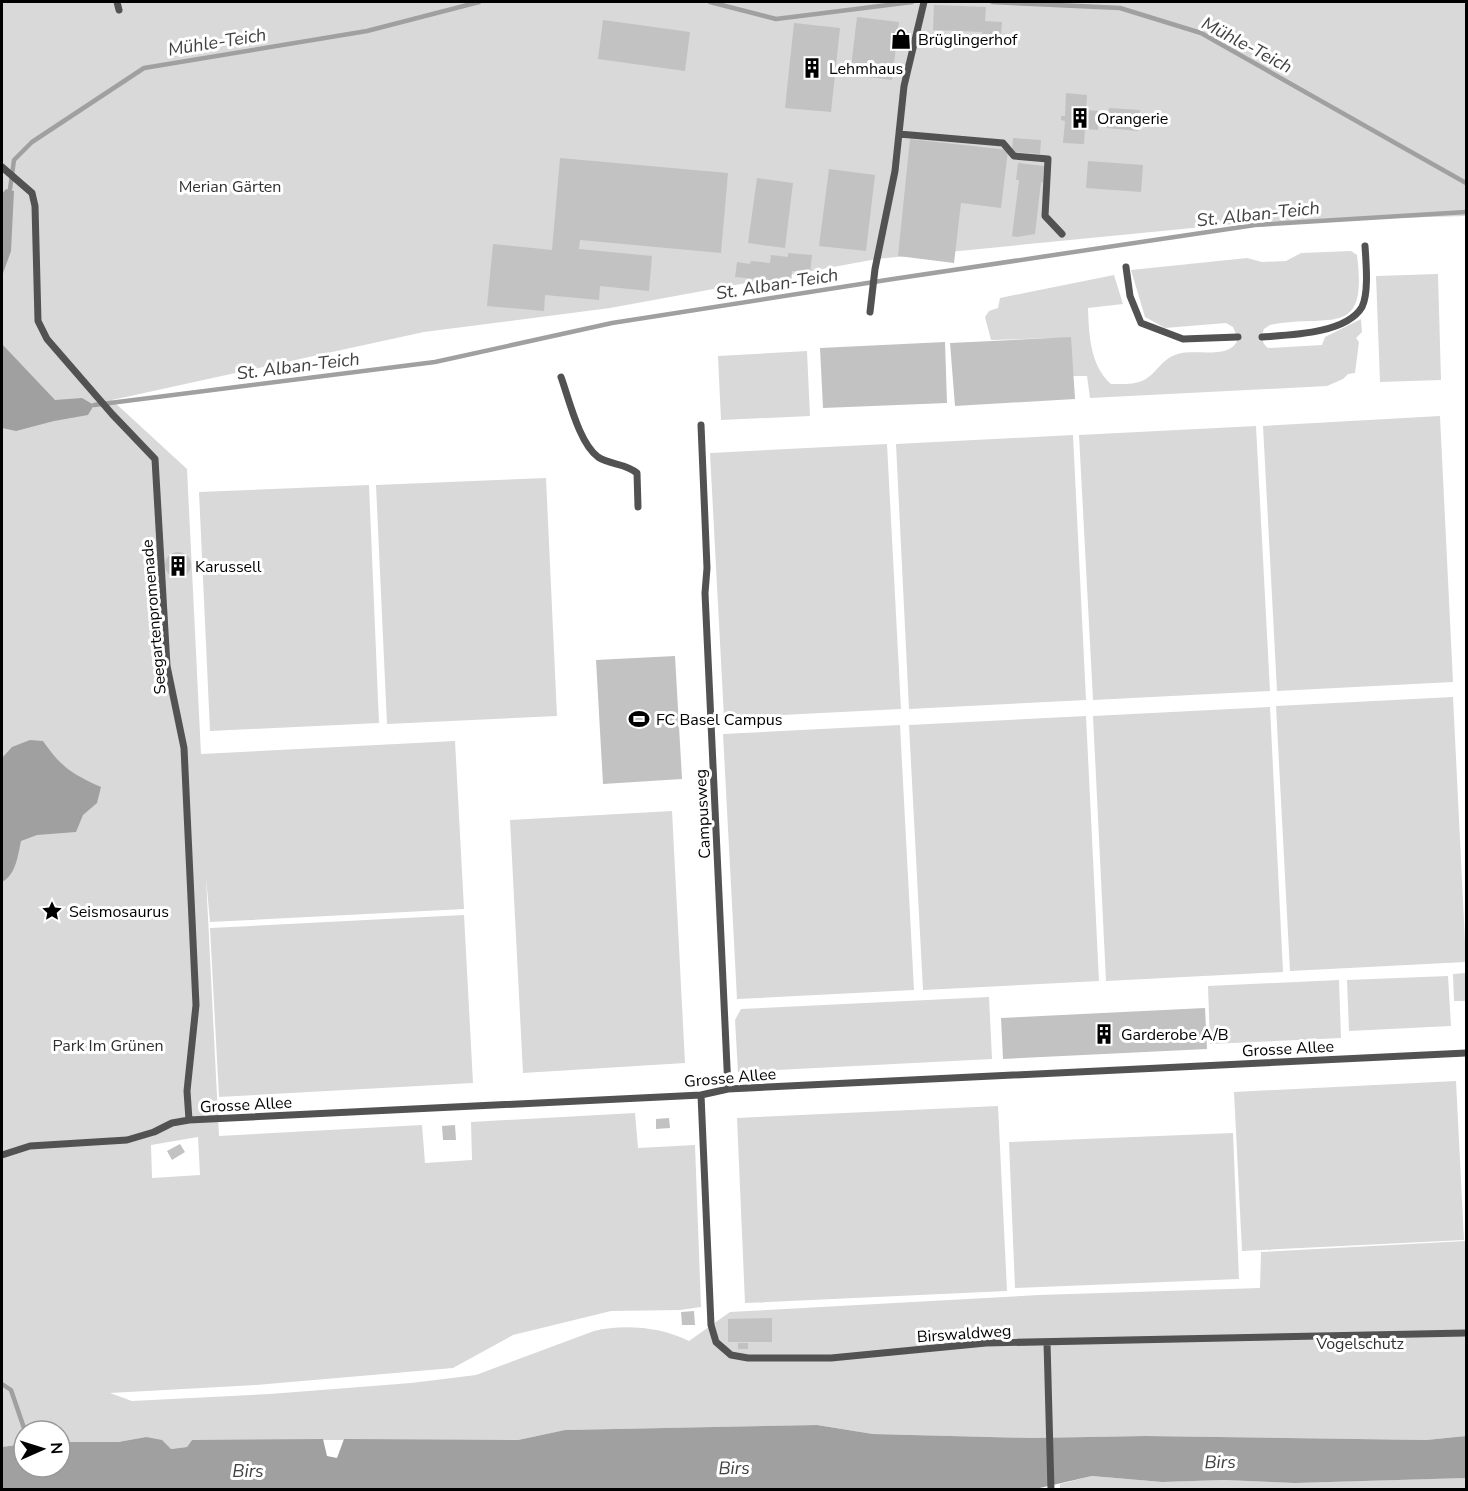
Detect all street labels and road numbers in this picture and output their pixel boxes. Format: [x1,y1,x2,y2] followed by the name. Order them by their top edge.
[136,539,172,695] street label: Seegartenpromenade
[690,769,716,859] street label: Campusweg
[1241,1036,1335,1062] street label: Grosse Allee
[683,1063,777,1093] street label: Grosse Allee
[199,1092,293,1118] street label: Grosse Allee
[916,1320,1012,1348] street label: Birswaldweg

